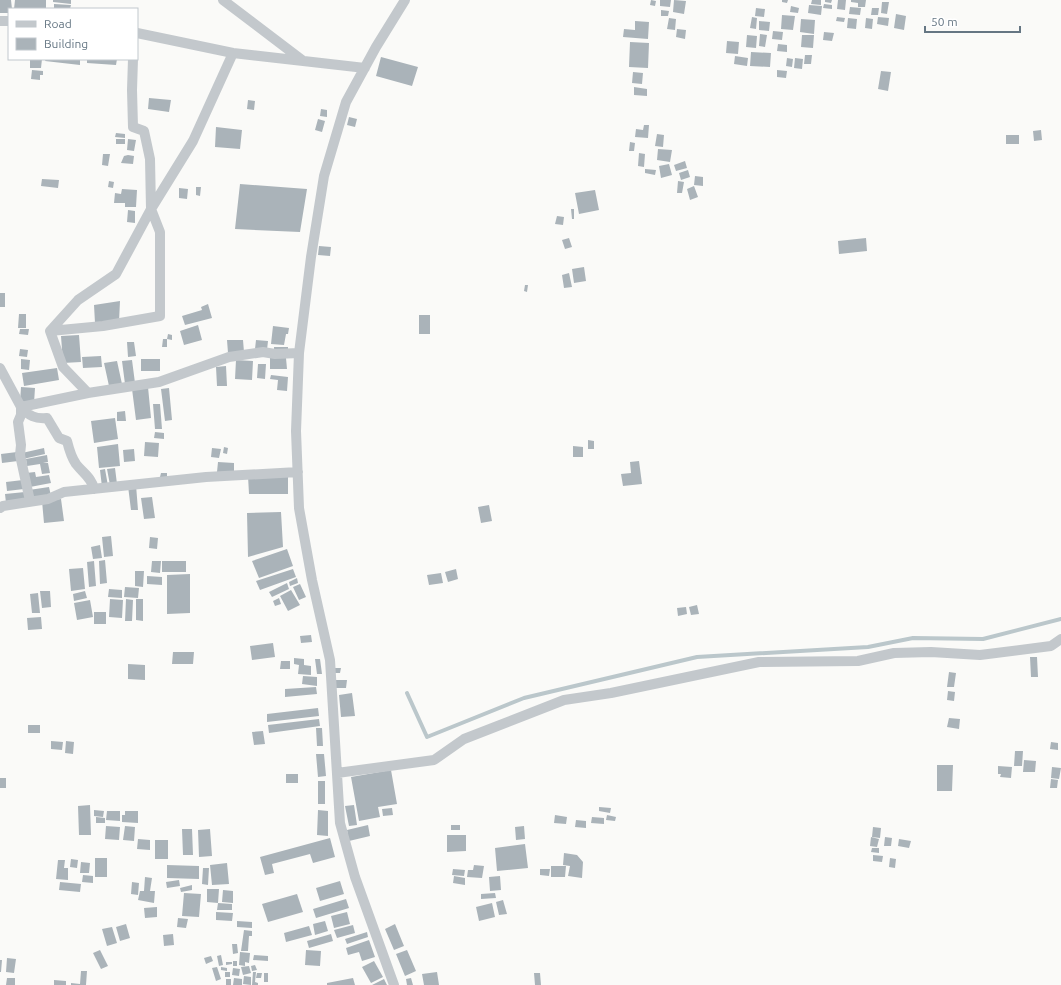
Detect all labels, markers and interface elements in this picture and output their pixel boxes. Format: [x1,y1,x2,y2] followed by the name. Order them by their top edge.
[8,8,138,60] legend
[925,8,1020,34] scale bar
[931,15,958,28] text: 50 m
[44,17,72,30] text: Road
[44,37,88,50] text: Building

